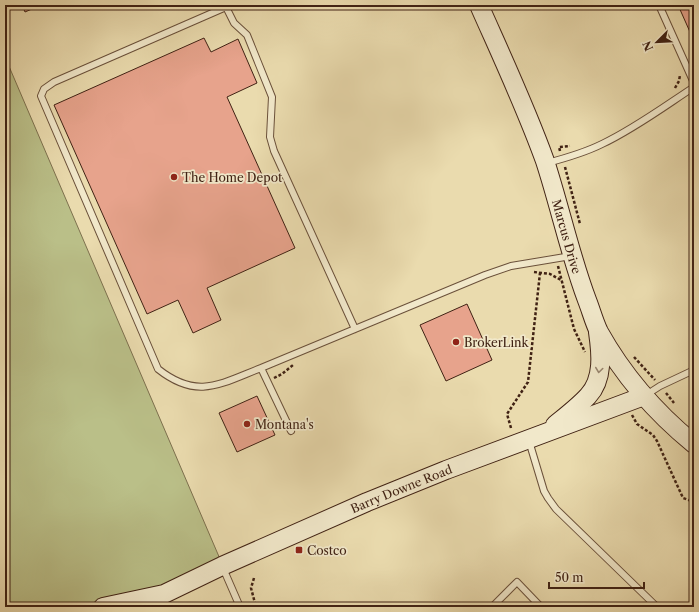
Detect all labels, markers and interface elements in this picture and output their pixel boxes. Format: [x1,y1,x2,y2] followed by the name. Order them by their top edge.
[637,22,677,62] north arrow
[639,38,656,53] text: N
[182,170,283,185] place label: The Home Depot
[169,172,179,182] marker: The Home Depot
[549,198,585,276] street label: Marcus Drive
[464,335,530,350] place label: BrokerLink
[451,337,461,347] marker: BrokerLink
[595,366,604,373] one-way arrow
[255,417,314,432] place label: Montana's
[242,419,252,429] marker: Montana's
[348,461,455,516] street label: Barry Downe Road
[307,543,347,558] place label: Costco
[294,545,304,555] marker: Costco
[549,564,644,590] scale bar
[555,570,584,585] text: 50 m

